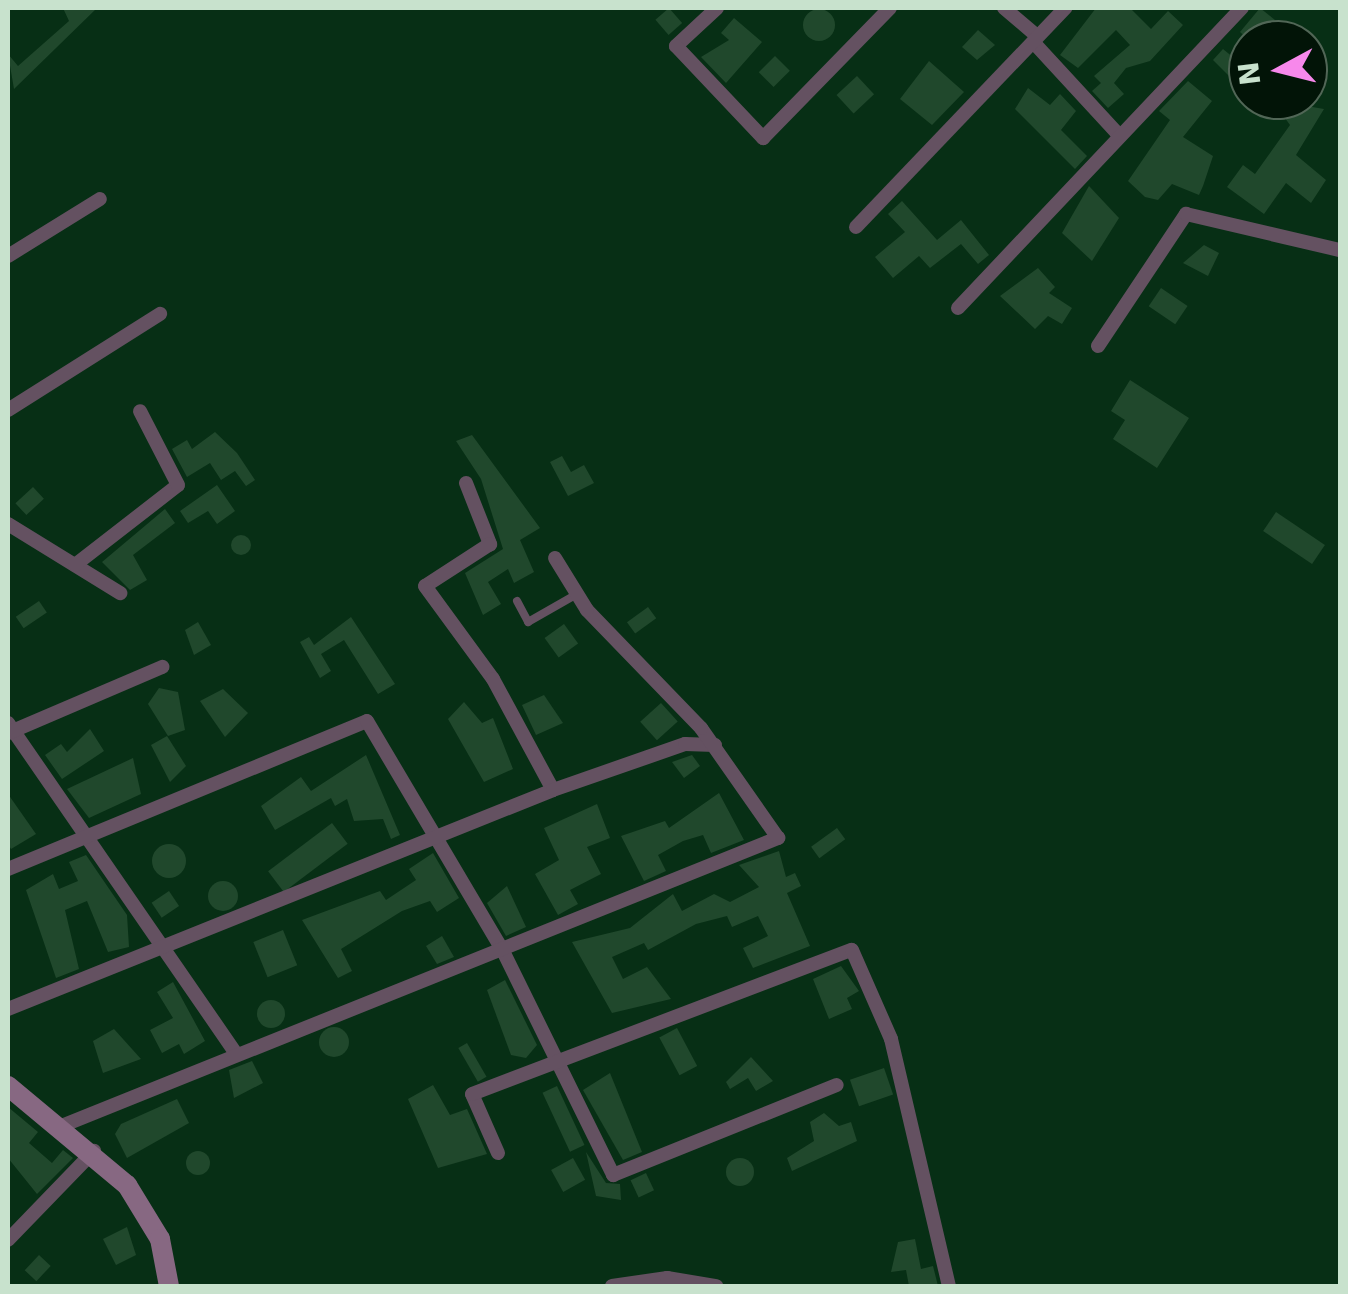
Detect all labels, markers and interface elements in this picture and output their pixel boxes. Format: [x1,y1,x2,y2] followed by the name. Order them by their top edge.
[1228,20,1328,120] north arrow
[1232,60,1268,87] text: N

